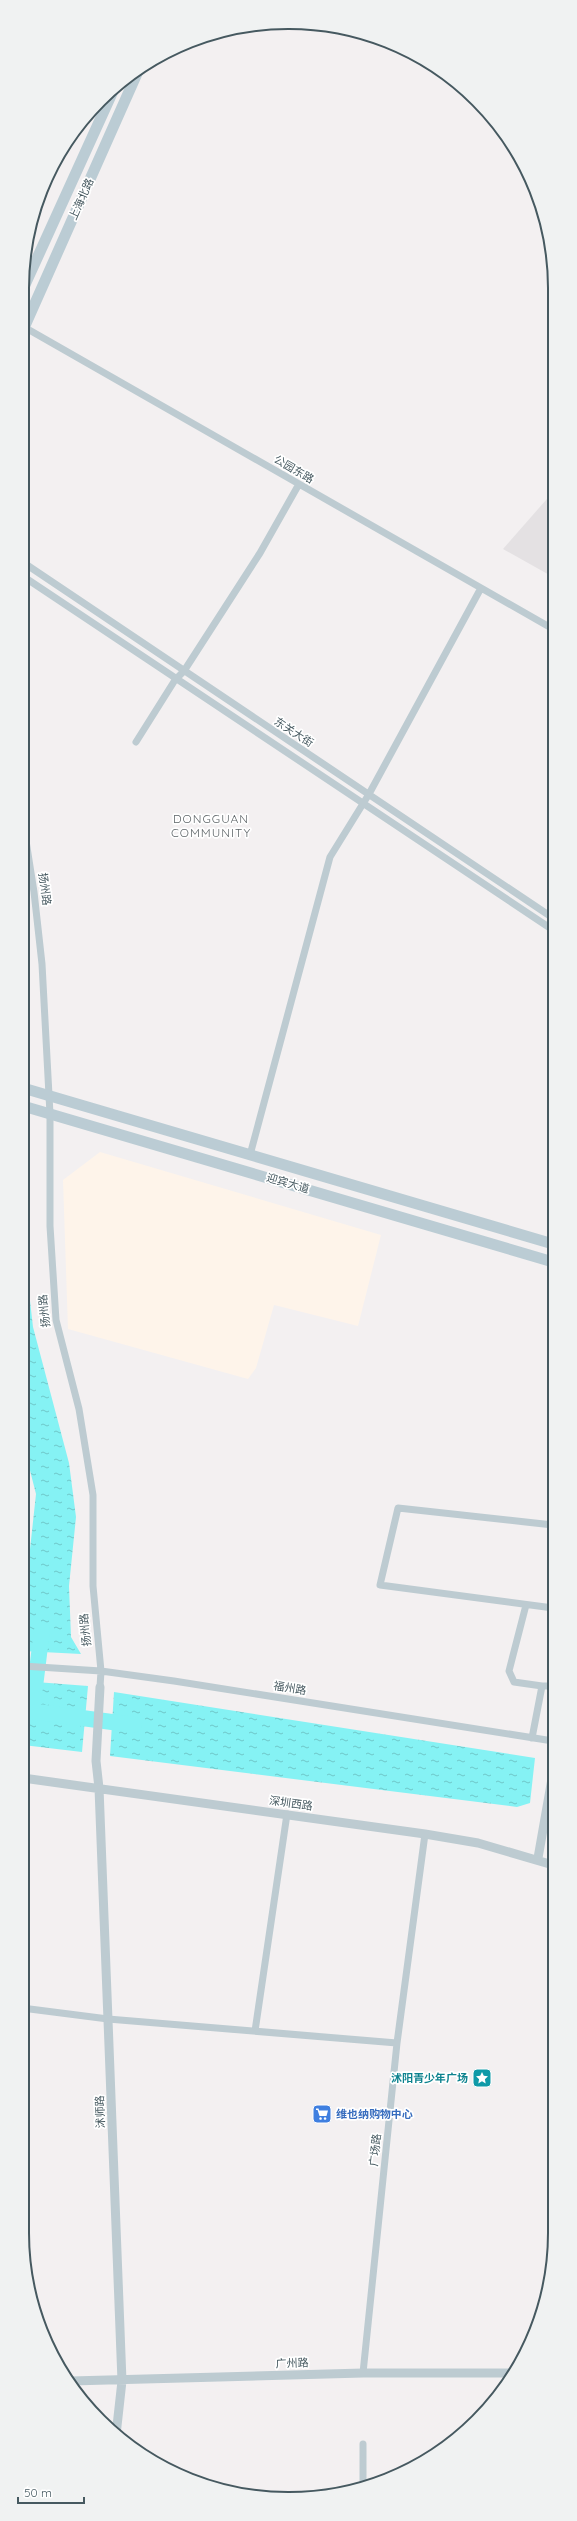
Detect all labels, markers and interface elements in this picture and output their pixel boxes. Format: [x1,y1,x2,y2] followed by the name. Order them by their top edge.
[66,176,96,222] street label: 上海北路
[271,452,317,486] street label: 公园东路
[272,714,316,750] street label: 东关大街
[171,811,251,840] district label: DONGGUAN COMMUNITY
[36,872,54,906] street label: 扬州路
[265,1170,311,1196] street label: 迎宾大道
[35,1294,53,1328] street label: 扬州路
[76,1613,94,1647] street label: 扬州路
[273,1679,307,1697] street label: 福州路
[268,1793,314,1813] street label: 深圳西路
[471,2067,493,2089] place icon: 沭阳青少年广场
[391,2071,468,2085] place label: 沭阳青少年广场
[92,2095,108,2129] street label: 沭师路
[311,2103,333,2125] supermarket icon: 维也纳购物中心
[336,2107,413,2121] place label: 维也纳购物中心
[366,2133,384,2167] street label: 广场路
[275,2355,309,2371] street label: 广州路
[18,2479,84,2505] scale bar
[24,2485,52,2500] text: 50 m

